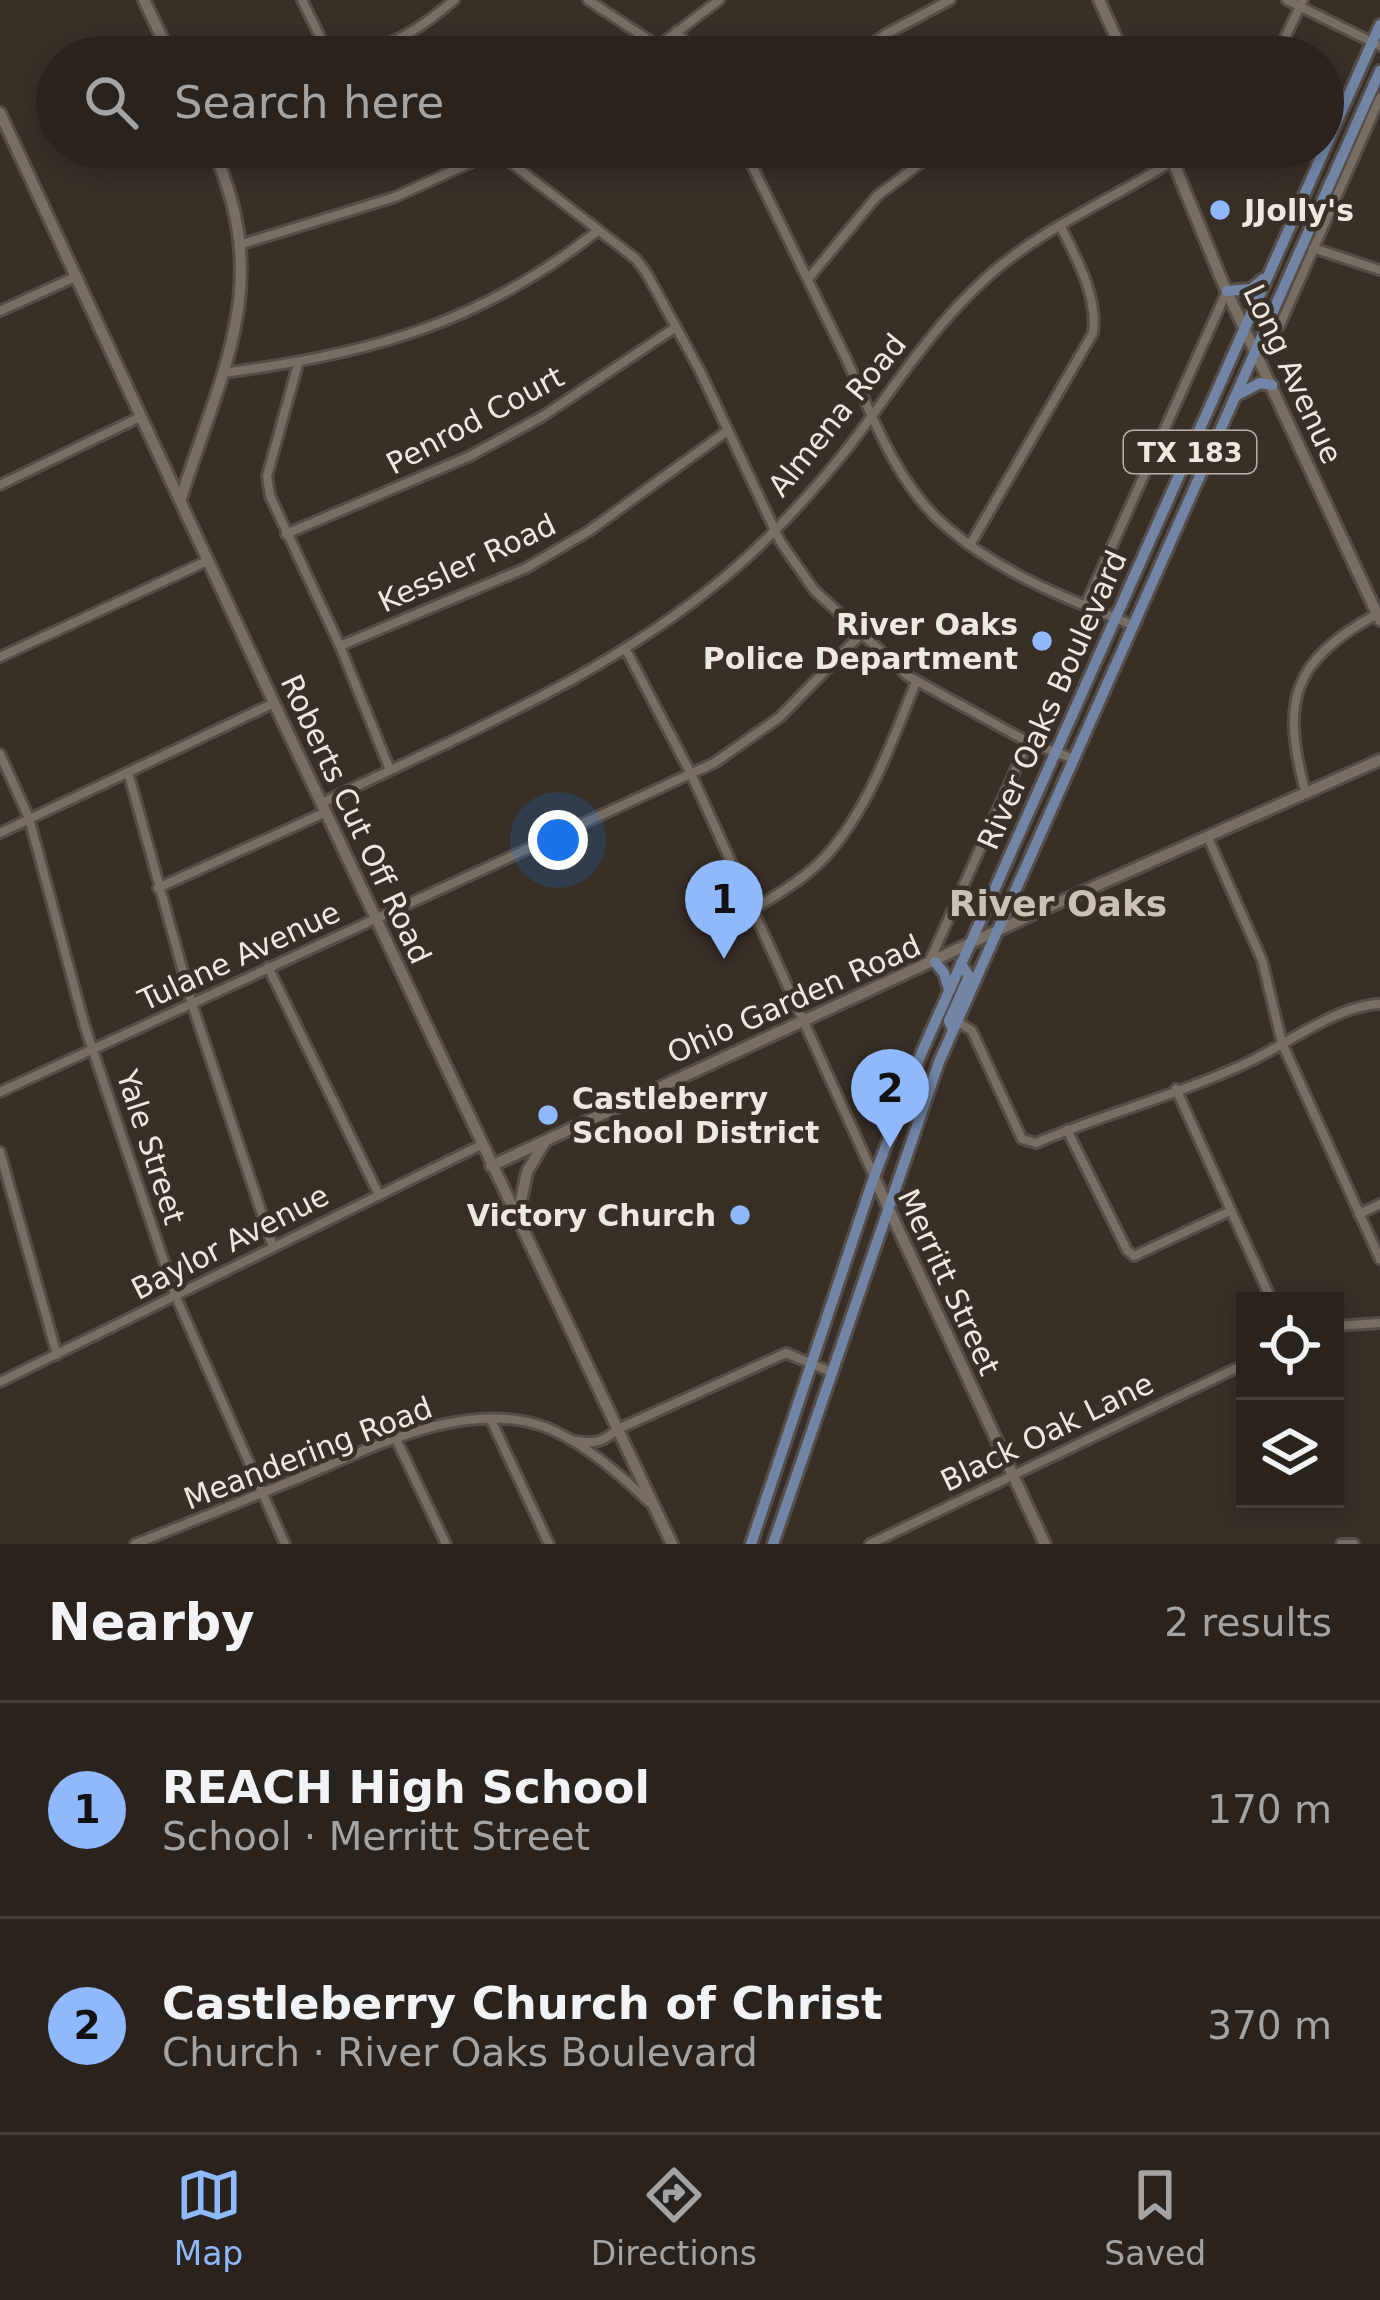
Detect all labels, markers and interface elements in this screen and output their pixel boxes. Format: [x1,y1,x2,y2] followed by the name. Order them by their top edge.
[36,36,1344,168] search box
[78,69,144,135] icon: search
[174,76,444,129] text: Search here
[1242,193,1354,228] place label: JJolly's
[1207,197,1233,223] marker: JJolly's
[1236,279,1350,469] street label: Long Avenue
[761,327,913,503] street label: Almena Road
[380,359,570,481] street label: Penrod Court
[1124,431,1256,473] road number: TX 183
[373,507,561,619] street label: Kessler Road
[970,545,1134,855] street label: River Oaks Boulevard
[703,607,1018,676] place label: River Oaks Police Department
[1029,628,1055,654] marker: River Oaks Police Department
[274,669,438,969] street label: Roberts Cut Off Road
[528,810,588,870] your location
[685,860,763,959] pin: 1
[949,883,1167,924] district label: River Oaks
[132,894,345,1018] street label: Tulane Avenue
[662,927,926,1071] street label: Ohio Garden Road
[851,1049,929,1148] pin: 2
[109,1065,192,1229] street label: Yale Street
[572,1081,819,1150] place label: Castleberry School District
[535,1102,561,1128] marker: Castleberry School District
[125,1177,335,1307] street label: Baylor Avenue
[891,1183,1007,1381] street label: Merritt Street
[467,1198,716,1233] place label: Victory Church
[727,1202,753,1228] marker: Victory Church
[1236,1292,1344,1508] map controls
[1236,1292,1344,1400] button: locate
[935,1365,1159,1499] street label: Black Oak Lane
[179,1390,437,1516] street label: Meandering Road
[1236,1400,1344,1508] button: layers
[48,1593,255,1652] text: Nearby
[1164,1600,1332,1645] text: 2 results
[162,1761,650,1814] text: REACH High School
[73,1787,101,1832] text: 1
[1207,1787,1332,1832] text: 170 m
[162,1814,590,1859] text: School · Merritt Street
[162,1977,883,2030] text: Castleberry Church of Christ
[73,2003,101,2048] text: 2
[1207,2003,1332,2048] text: 370 m
[162,2030,758,2075] text: Church · River Oaks Boulevard
[174,2162,243,2273] tab: Map
[591,2162,757,2273] tab: Directions
[1104,2162,1206,2273] tab: Saved

